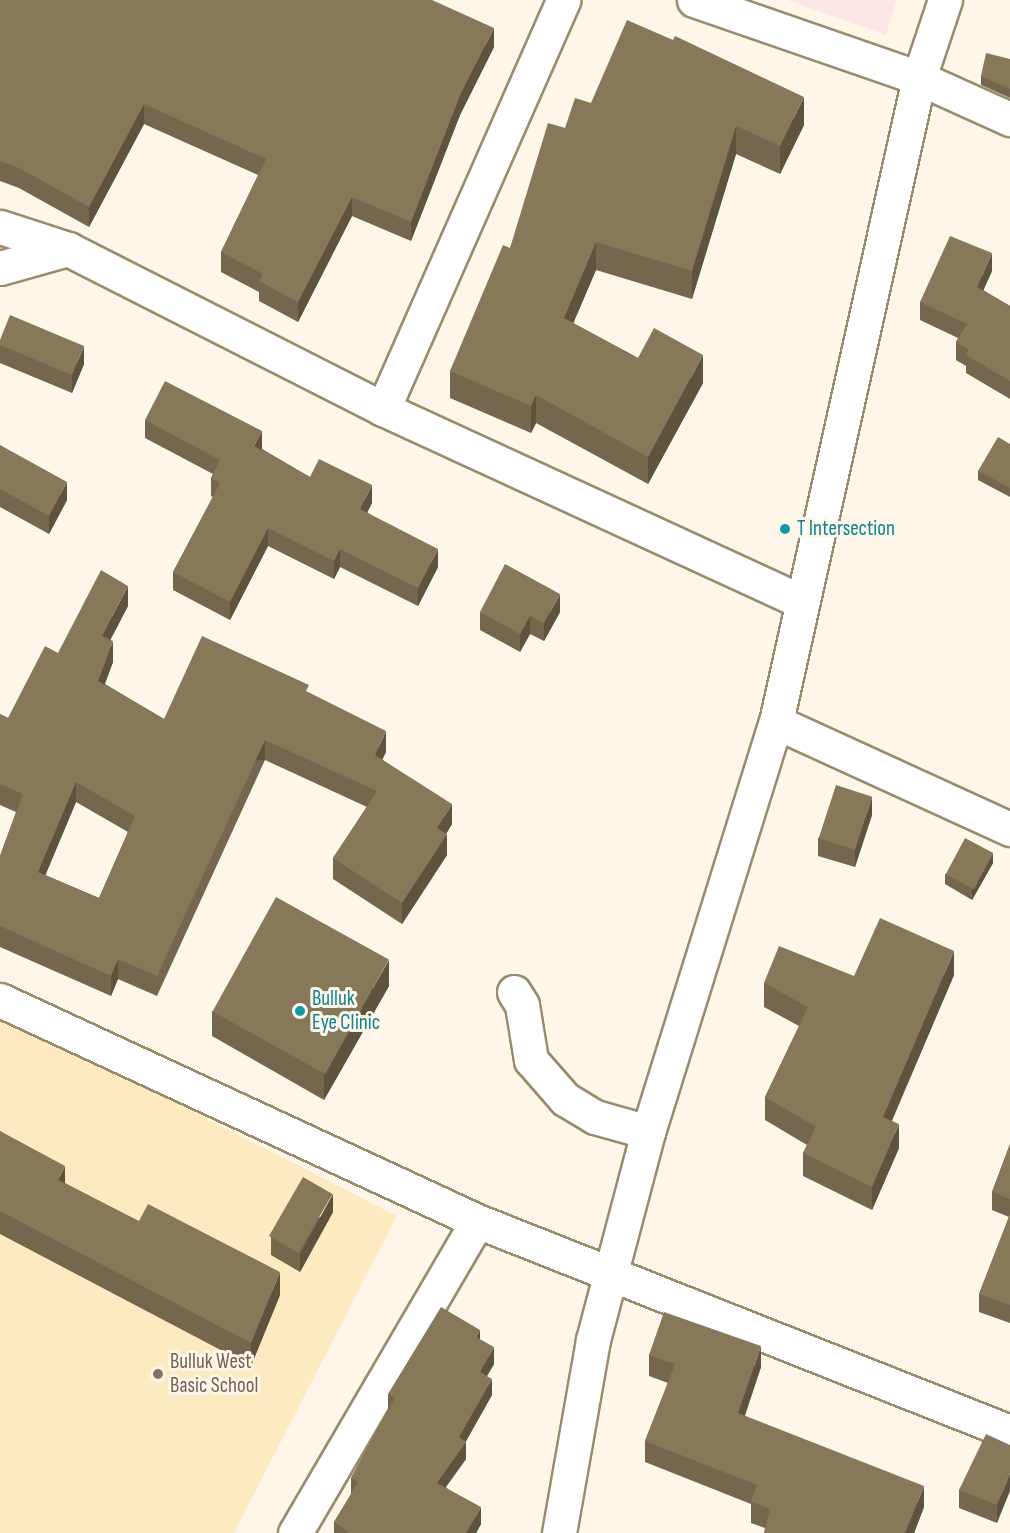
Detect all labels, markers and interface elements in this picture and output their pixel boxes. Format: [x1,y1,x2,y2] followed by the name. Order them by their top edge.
[797,516,895,542] place label: T Intersection
[778,522,792,536] marker: T Intersection
[312,986,380,1036] place label: Bulluk Eye Clinic
[293,1004,307,1018] marker: Bulluk Eye Clinic
[170,1349,258,1399] place label: Bulluk West Basic School
[151,1367,165,1381] marker: Bulluk West Basic School

